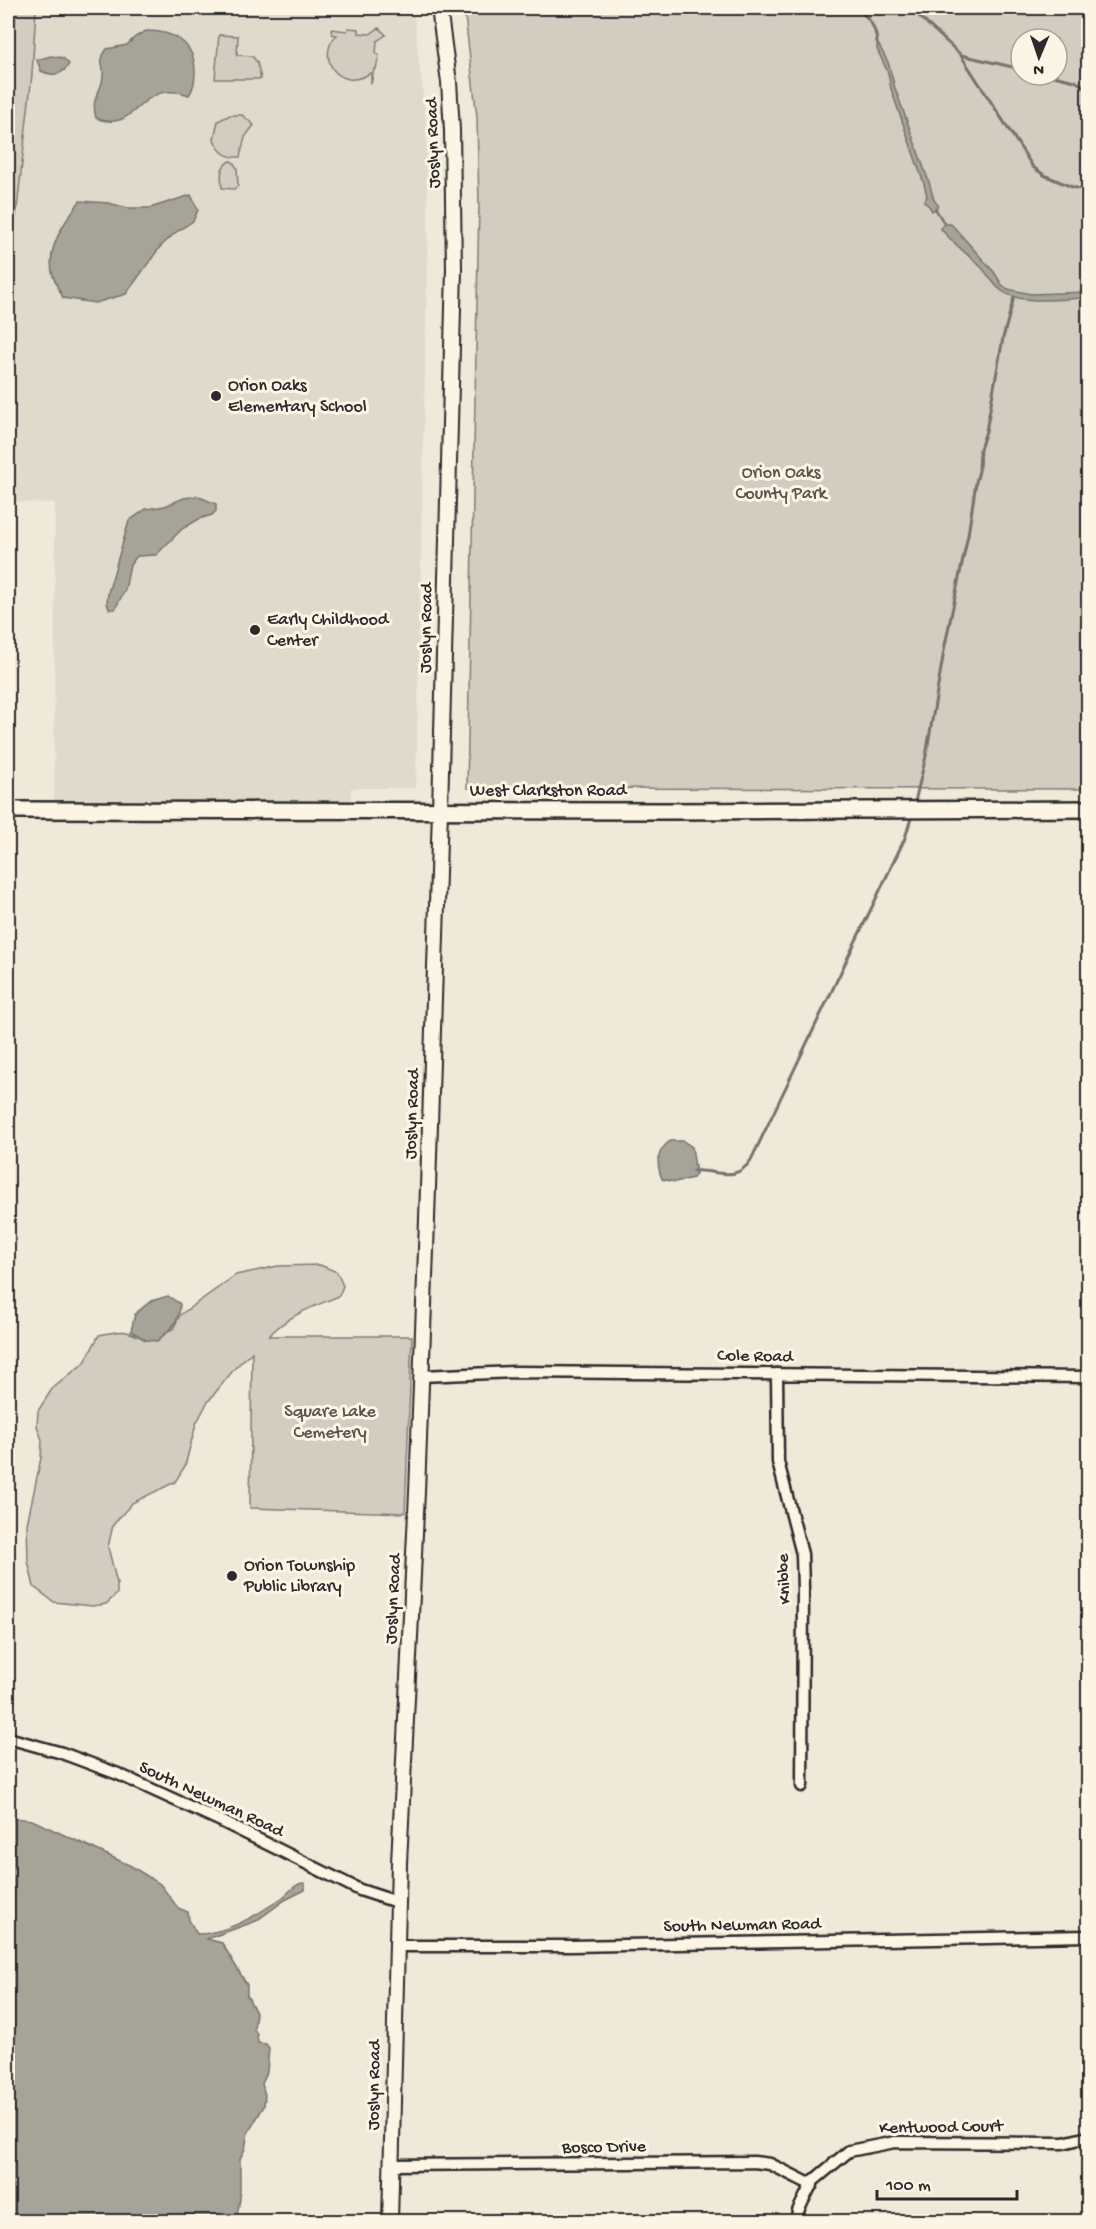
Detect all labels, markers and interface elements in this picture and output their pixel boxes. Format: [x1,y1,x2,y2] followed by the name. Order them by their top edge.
[1009,27,1069,87] north arrow
[1032,59,1044,78] text: N
[422,96,446,189] street label: Joslyn Road
[228,376,367,418] place label: Orion Oaks Elementary School
[209,389,223,403] marker: Orion Oaks Elementary School
[736,463,828,505] park label: Orion Oaks County Park
[416,581,438,673] street label: Joslyn Road
[267,610,390,652] place label: Early Childhood Center
[248,623,262,637] marker: Early Childhood Center
[470,781,628,802] street label: West Clarkston Road
[401,1067,425,1160] street label: Joslyn Road
[717,1346,795,1368] street label: Cole Road
[284,1402,376,1444] park label: Square Lake Cemetery
[381,1552,407,1645] street label: Joslyn Road
[773,1552,797,1605] street label: Knibbe
[243,1556,355,1598] place label: Orion Township Public Library
[225,1569,239,1583] marker: Orion Township Public Library
[135,1757,288,1843] street label: South Newman Road
[663,1914,822,1938] street label: South Newman Road
[364,2038,386,2130] street label: Joslyn Road
[879,2116,1005,2140] street label: Kentwood Court
[561,2137,647,2159] street label: Bosco Drive
[877,2163,1016,2201] scale bar
[885,2176,931,2197] text: 100 m

